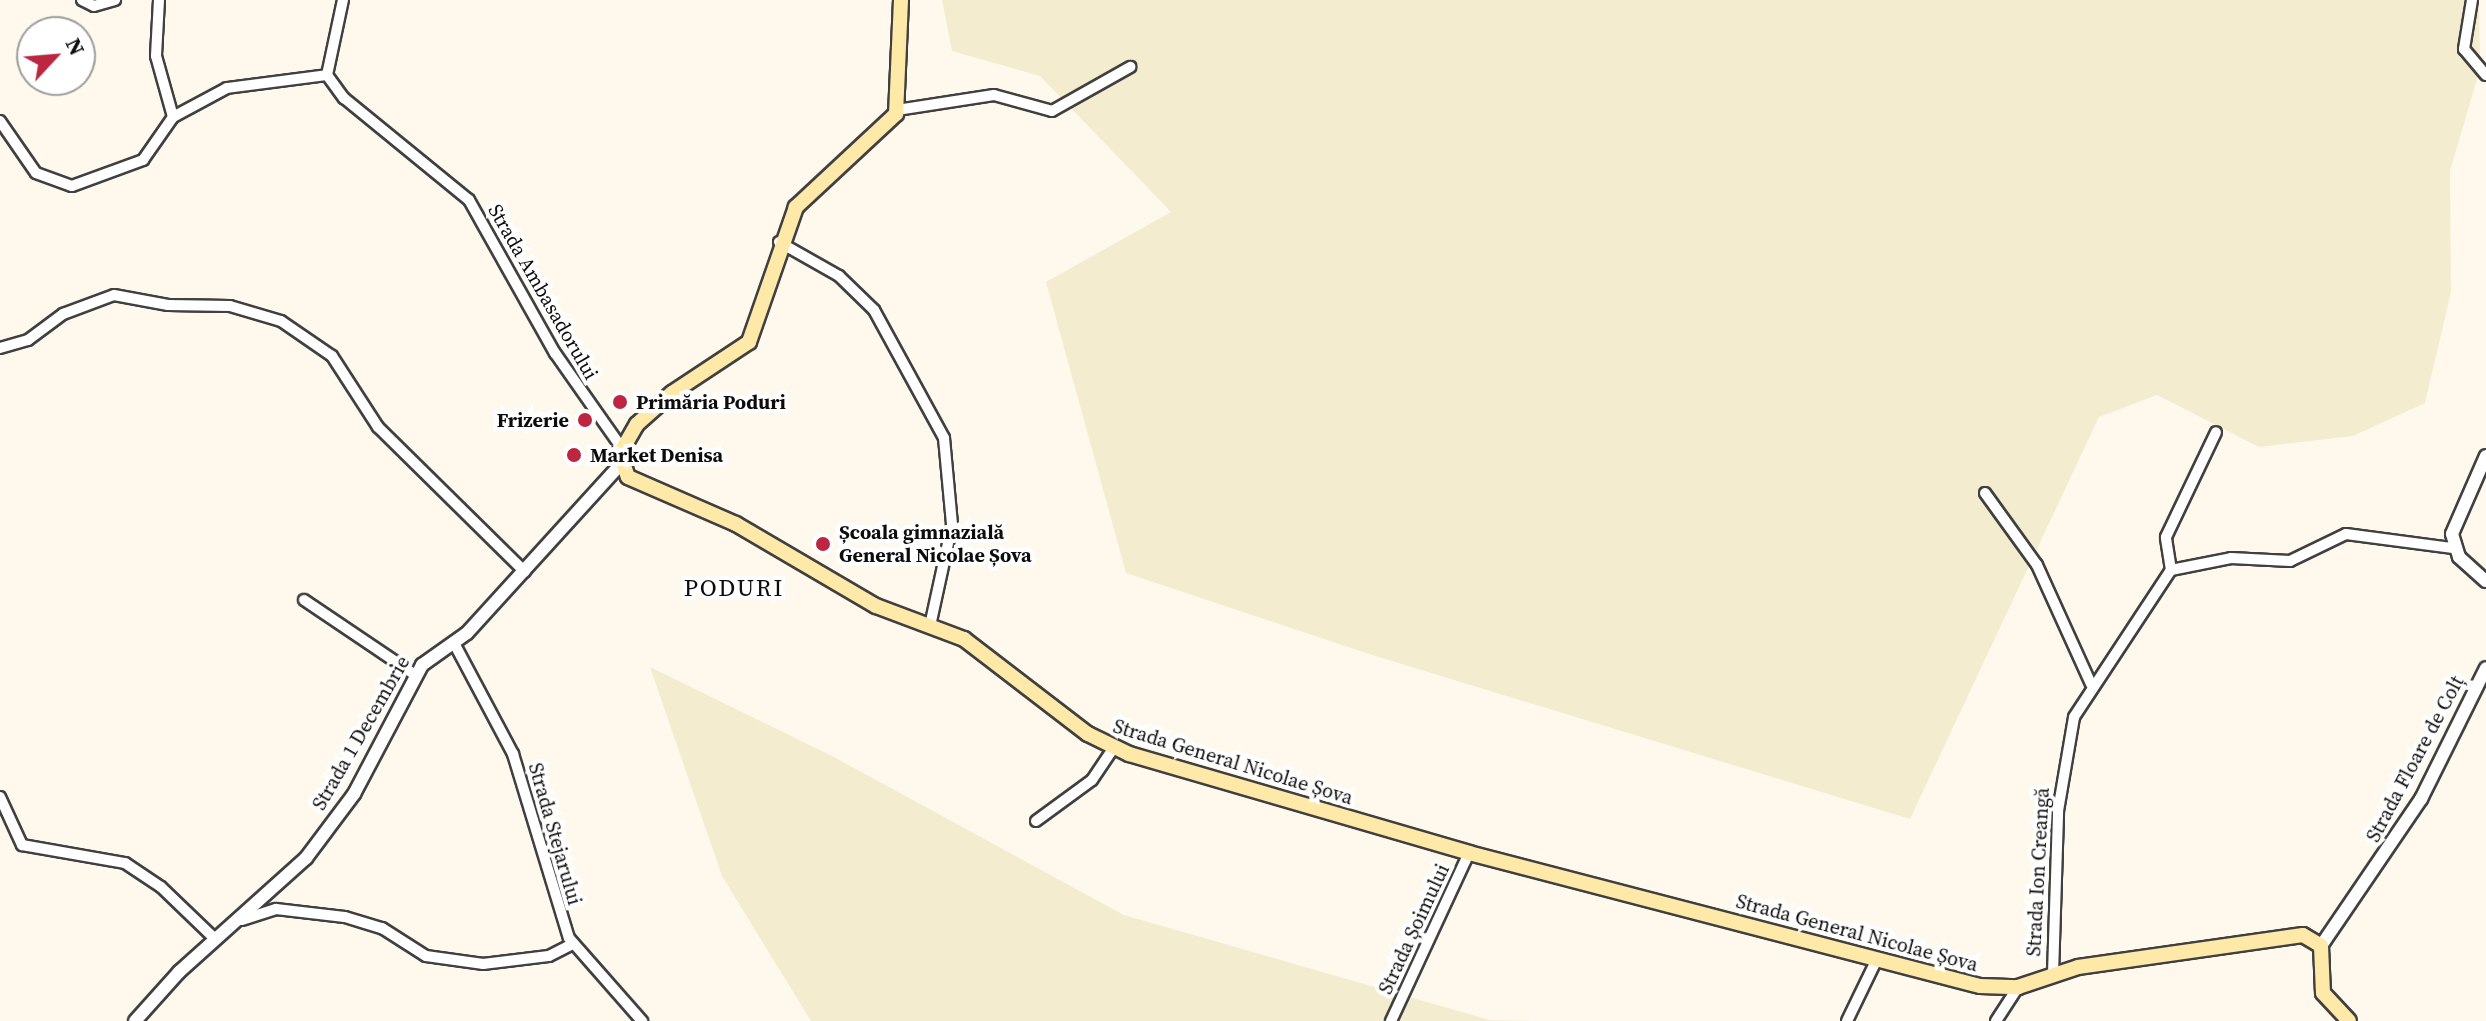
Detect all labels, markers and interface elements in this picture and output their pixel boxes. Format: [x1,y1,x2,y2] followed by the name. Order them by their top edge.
[16,16,96,96] north arrow
[59,33,93,60] text: N
[483,200,603,384] street label: Strada Ambasadorului
[636,390,786,414] place label: Primăria Poduri
[611,393,629,411] marker: Primăria Poduri
[497,408,569,432] place label: Frizerie
[576,411,594,429] marker: Frizerie
[590,443,723,467] place label: Market Denisa
[565,446,583,464] marker: Market Denisa
[839,520,1032,567] place label: Școala gimnazială General Nicolae Șova
[814,535,832,553] marker: Școala gimnazială General Nicolae Șova
[684,574,784,602] district label: PODURI
[307,652,415,814] street label: Strada 1 Decembrie
[2361,672,2469,846] street label: Strada Floare de Colț
[1110,714,1356,810] street label: Strada General Nicolae Șova
[523,760,587,908] street label: Strada Stejarului
[2022,787,2054,957] street label: Strada Ion Creangă
[1373,860,1455,998] street label: Strada Șoimului
[1733,889,1981,977] street label: Strada General Nicolae Șova

